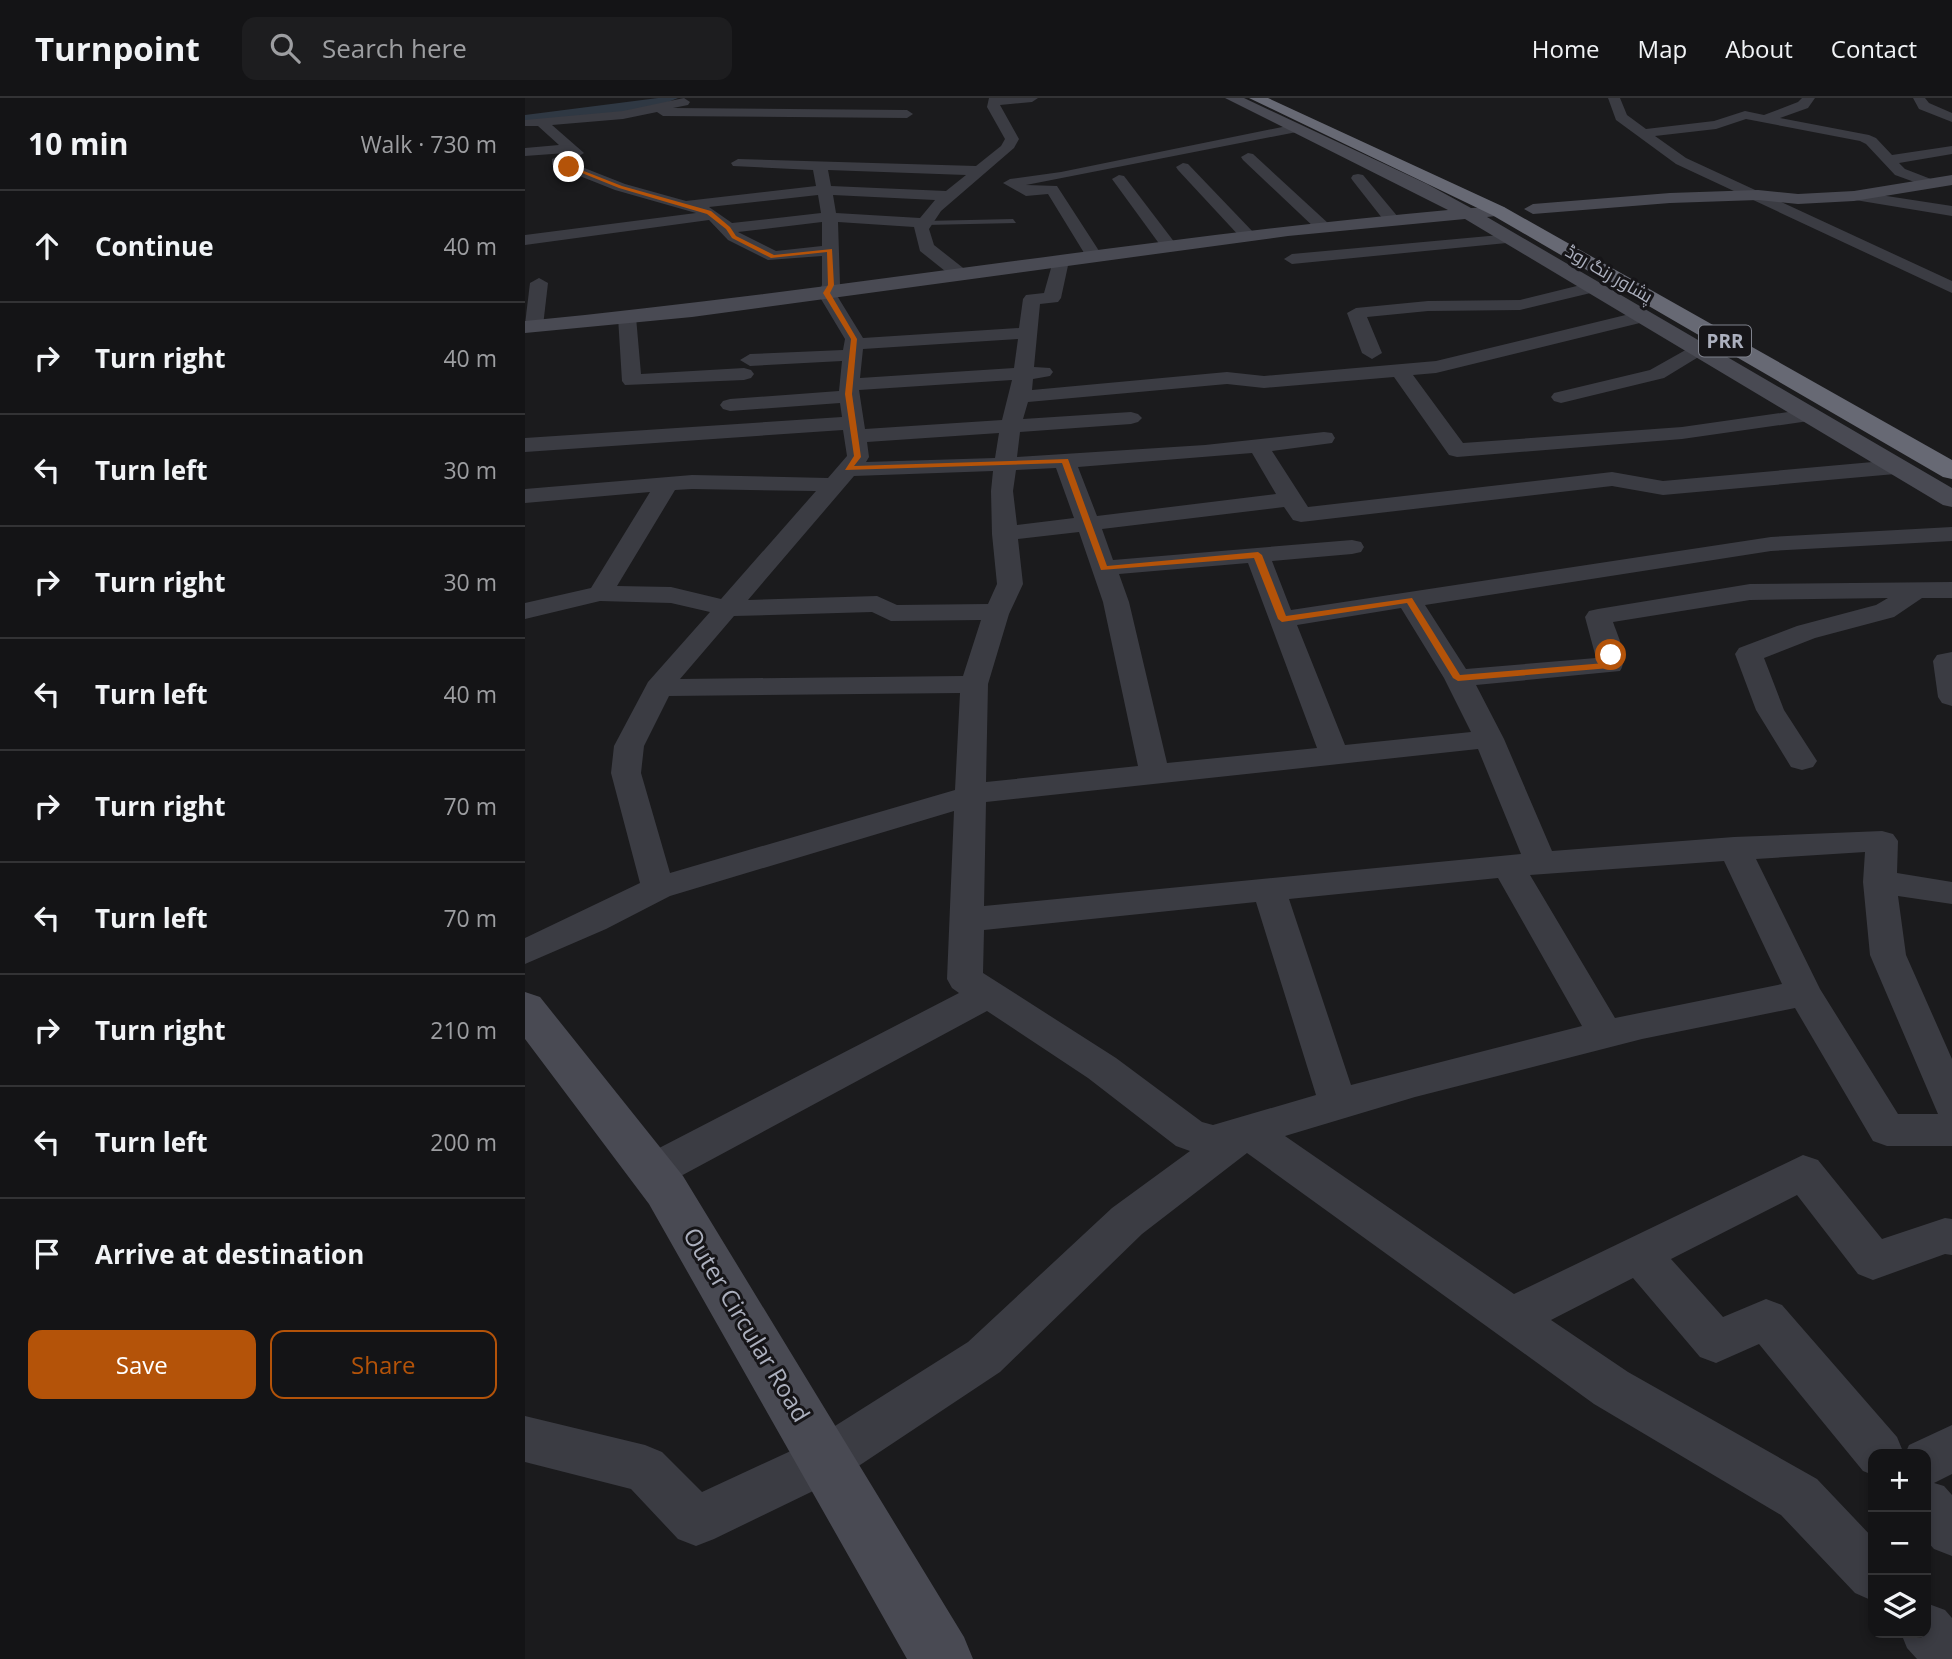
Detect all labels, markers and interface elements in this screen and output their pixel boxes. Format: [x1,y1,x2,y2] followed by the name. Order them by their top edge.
[242,17,732,80] search box
[35,26,200,71] text: Turnpoint
[266,29,304,67] icon: search
[322,30,467,66] text: Search here
[1532,32,1600,65] text: Home
[1638,32,1687,65] text: Map
[1725,32,1793,65] text: About
[1831,32,1917,65] text: Contact
[28,123,128,164] text: 10 min
[360,128,497,160] text: Walk · 730 m
[553,151,584,182] route end
[28,227,66,265] icon: ahead
[95,228,214,264] text: Continue
[443,230,497,262] text: 40 m
[1561,238,1658,309] street label: پشاور رنگ روڈ
[1699,326,1751,356] road number: PRR
[28,339,66,377] icon: right
[95,340,226,376] text: Turn right
[443,342,497,374] text: 40 m
[28,451,66,489] icon: left
[95,452,207,488] text: Turn left
[443,454,497,486] text: 30 m
[28,563,66,601] icon: right
[95,564,226,600] text: Turn right
[443,566,497,598] text: 30 m
[1595,639,1626,670] route start
[28,675,66,713] icon: left
[95,676,207,712] text: Turn left
[443,678,497,710] text: 40 m
[28,787,66,825] icon: right
[95,788,226,824] text: Turn right
[443,790,497,822] text: 70 m
[28,899,66,937] icon: left
[95,900,207,936] text: Turn left
[443,902,497,934] text: 70 m
[28,1011,66,1049] icon: right
[95,1012,226,1048] text: Turn right
[430,1014,497,1046] text: 210 m
[28,1123,66,1161] icon: left
[95,1124,207,1160] text: Turn left
[430,1126,497,1158] text: 200 m
[676,1221,818,1428] street label: Outer Circular Road
[28,1235,66,1273] icon: arrive
[95,1236,364,1272] text: Arrive at destination
[28,1330,256,1399] button: Save
[270,1330,497,1399] button: Share
[1868,1449,1931,1638] map controls
[1868,1449,1931,1512] button: +
[1868,1512,1931,1575] button: −
[1868,1575,1931,1638] button: layers

